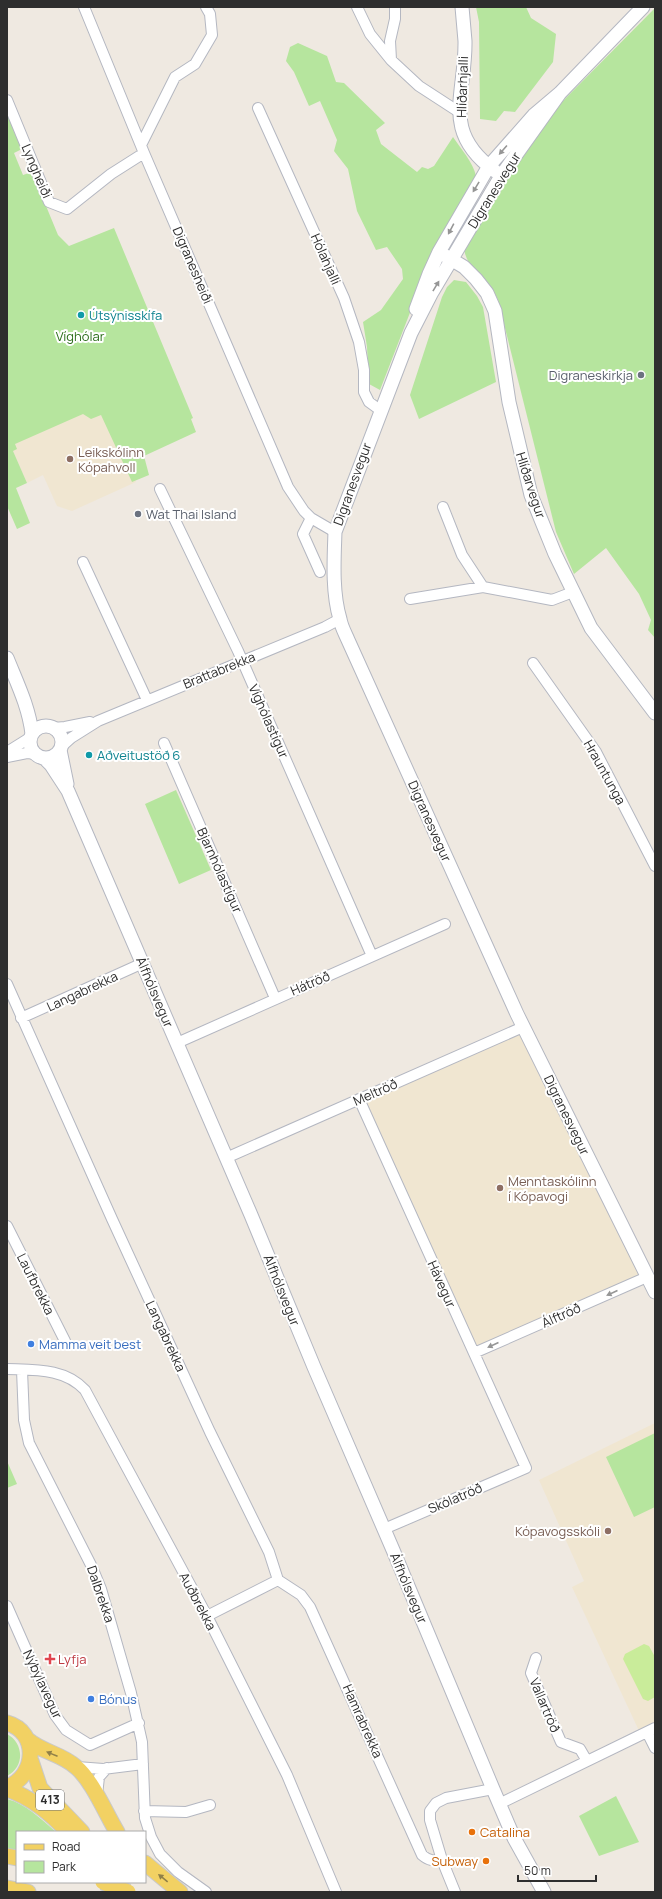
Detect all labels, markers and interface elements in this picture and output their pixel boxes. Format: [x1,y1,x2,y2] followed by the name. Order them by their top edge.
[452,56,472,118] street label: Hlíðarhjalli
[18,141,56,201] street label: Lyngheiði
[498,145,507,155] one-way arrow
[463,148,525,232] street label: Digranesvegur
[473,181,480,193] one-way arrow
[448,223,455,235] one-way arrow
[169,224,217,306] street label: Digranesheiði
[307,231,345,287] street label: Hólahjalli
[432,280,439,292] one-way arrow
[89,306,162,324] place label: Útsýnisskífa
[76,310,86,320] marker: Útsýnisskífa
[56,327,105,345] park label: Víghólar
[549,366,633,384] place label: Digraneskirkja
[636,370,646,380] marker: Digraneskirkja
[329,440,375,528] street label: Digranesvegur
[78,443,144,476] place label: Leikskólinn Kópahvoll
[512,450,550,521] street label: Hlíðarvegur
[65,454,75,464] marker: Leikskólinn Kópahvoll
[146,505,236,523] place label: Wat Thai Island
[133,509,143,519] marker: Wat Thai Island
[180,647,258,693] street label: Brattabrekka
[245,681,293,761] street label: Víghólastígur
[580,736,630,808] street label: Hrauntunga
[97,746,180,764] place label: Aðveitustöð 6
[84,750,94,760] marker: Aðveitustöð 6
[404,778,456,865] street label: Digranesvegur
[193,824,247,916] street label: Bjarnhólastígur
[132,954,178,1030] street label: Álfhólsvegur
[44,967,120,1015] street label: Langabrekka
[288,967,333,999] street label: Hátröð
[540,1072,594,1158] street label: Digranesvegur
[350,1074,400,1110] street label: Meltröð
[508,1172,597,1205] place label: Menntaskólinn í Kópavogi
[495,1183,505,1193] marker: Menntaskólinn í Kópavogi
[13,1250,59,1318] street label: Laufbrekka
[260,1252,305,1329] street label: Álfhólsvegur
[424,1258,460,1311] street label: Hávegur
[605,1290,617,1296] one-way arrow
[142,1298,190,1374] street label: Langabrekka
[539,1298,584,1332] street label: Álftröð
[39,1335,141,1353] place label: Mamma veit best
[26,1339,36,1349] marker: Mamma veit best
[487,1342,498,1348] one-way arrow
[425,1478,485,1517] street label: Skólatröð
[515,1522,600,1540] place label: Kópavogsskóli
[603,1526,613,1536] marker: Kópavogsskóli
[386,1550,432,1626] street label: Álfhólsvegur
[83,1563,119,1625] street label: Dalbrekka
[175,1569,221,1633] street label: Auðbrekka
[19,1647,67,1722] street label: Nýbýlavegur
[58,1650,86,1668] place label: Lyfja
[45,1654,55,1664] marker: Lyfja
[525,1675,565,1735] street label: Vallartröð
[339,1681,387,1761] street label: Hamrabrekka
[99,1690,137,1708] place label: Bónus
[86,1694,96,1704] marker: Bónus
[46,1750,58,1756] one-way arrow
[36,1790,64,1810] road number: 413
[480,1823,530,1841] place label: Catalina
[467,1827,477,1837] marker: Catalina
[16,1831,146,1883] legend
[52,1838,80,1855] text: Road
[432,1852,478,1870] place label: Subway
[481,1856,491,1866] marker: Subway
[518,1857,596,1883] scale bar
[52,1858,77,1875] text: Park
[524,1862,551,1879] text: 50 m
[157,1873,168,1882] one-way arrow

